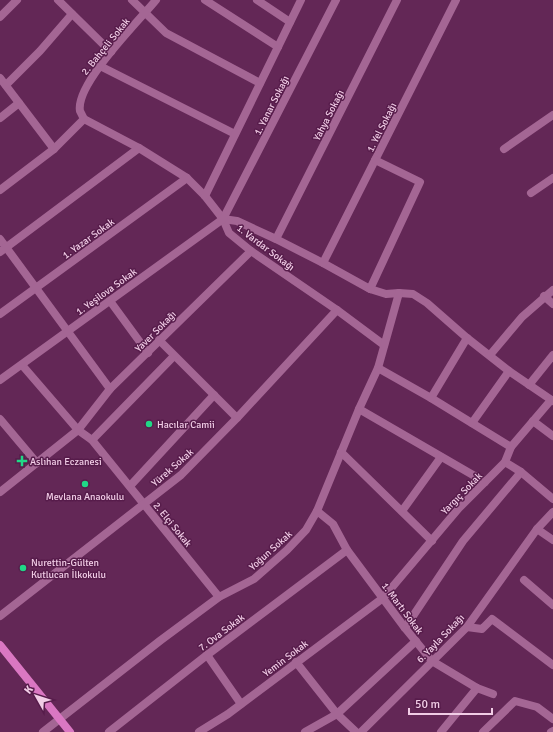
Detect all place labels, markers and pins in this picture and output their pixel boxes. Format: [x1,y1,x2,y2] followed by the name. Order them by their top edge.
[144,419,154,429] marker: Hacılar Camii
[157,419,215,431] place label: Hacılar Camii
[17,456,27,466] marker: Aslıhan Eczanesi
[30,456,102,468] place label: Aslıhan Eczanesi
[80,479,90,489] marker: Mevlana Anaokulu
[46,491,124,503] place label: Mevlana Anaokulu
[31,557,106,581] place label: Nurettin-Gülten Kutlucan İlkokulu
[18,563,28,573] marker: Nurettin-Gülten Kutlucan İlkokulu

